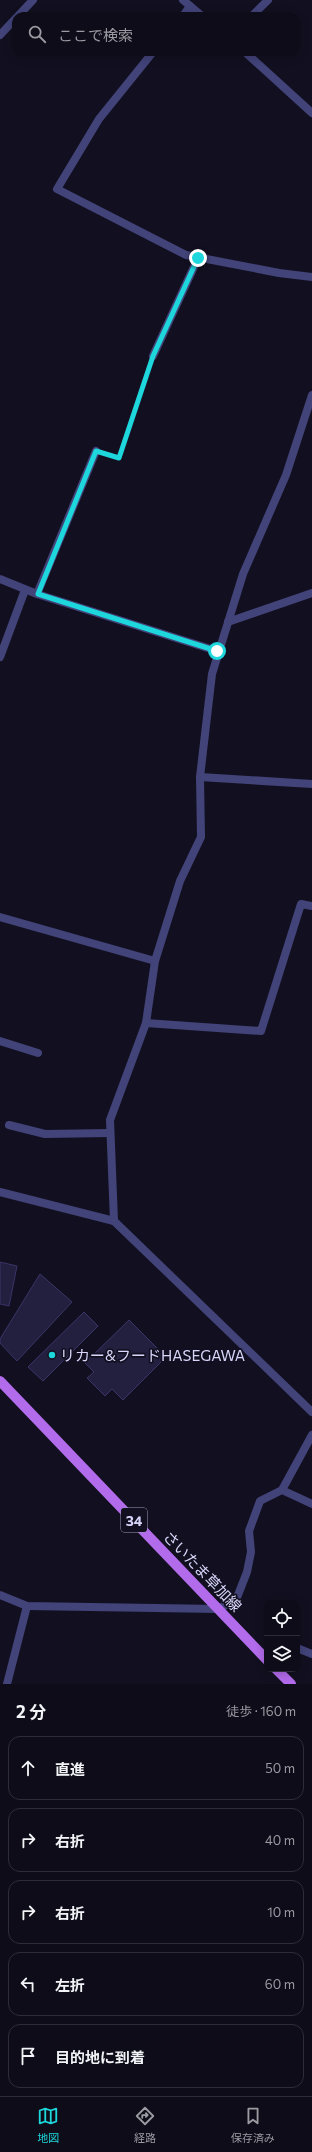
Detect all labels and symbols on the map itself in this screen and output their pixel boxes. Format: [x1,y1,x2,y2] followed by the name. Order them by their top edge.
[189,249,207,267] route end
[208,642,226,660] route start
[60,1346,245,1364] place label: リカー&フードHASEGAWA
[47,1350,57,1360] marker: リカー&フードHASEGAWA
[121,1508,147,1532] road number: 34
[160,1527,246,1615] street label: さいたま草加線

